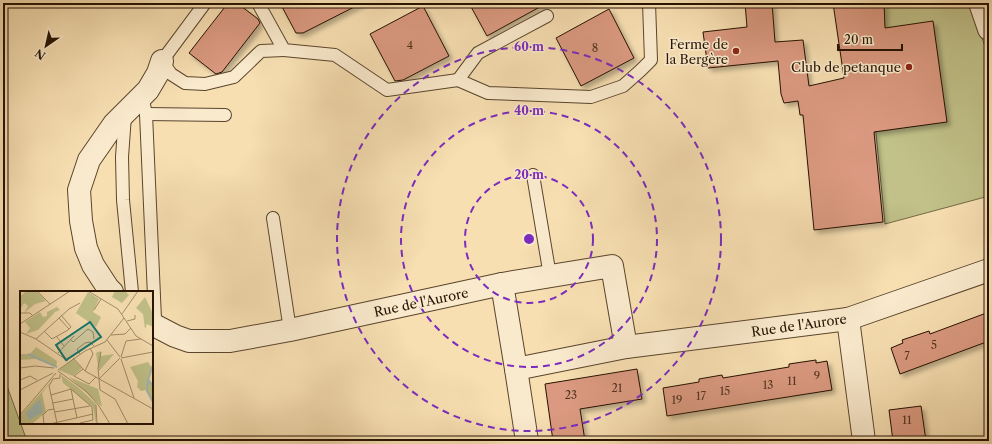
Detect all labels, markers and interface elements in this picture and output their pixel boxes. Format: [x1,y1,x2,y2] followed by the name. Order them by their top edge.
[26,26,66,66] north arrow
[838,26,902,52] scale bar
[844,32,873,47] text: 20 m
[666,36,728,67] place label: Ferme de la Bergère
[407,38,413,52] house number: 4
[514,39,544,54] text: 60 m
[592,41,598,55] house number: 8
[32,46,48,63] text: N
[731,46,741,56] marker: Ferme de la Bergère
[791,59,901,75] place label: Club de petanque
[904,62,914,72] marker: Club de petanque
[514,103,544,118] text: 40 m
[514,167,544,182] text: 20 m
[522,232,536,246] centre of rings
[372,284,470,320] street label: Rue de l'Aurore
[20,291,153,424] inset map
[750,310,848,340] street label: Rue de l'Aurore
[931,338,937,352] house number: 5
[904,349,910,363] house number: 7
[814,369,820,383] house number: 9
[787,374,797,388] house number: 11
[763,378,773,392] house number: 13
[612,381,623,395] house number: 21
[720,384,730,398] house number: 15
[565,388,577,402] house number: 23
[696,389,707,403] house number: 17
[671,393,683,407] house number: 19
[902,413,912,427] house number: 11

